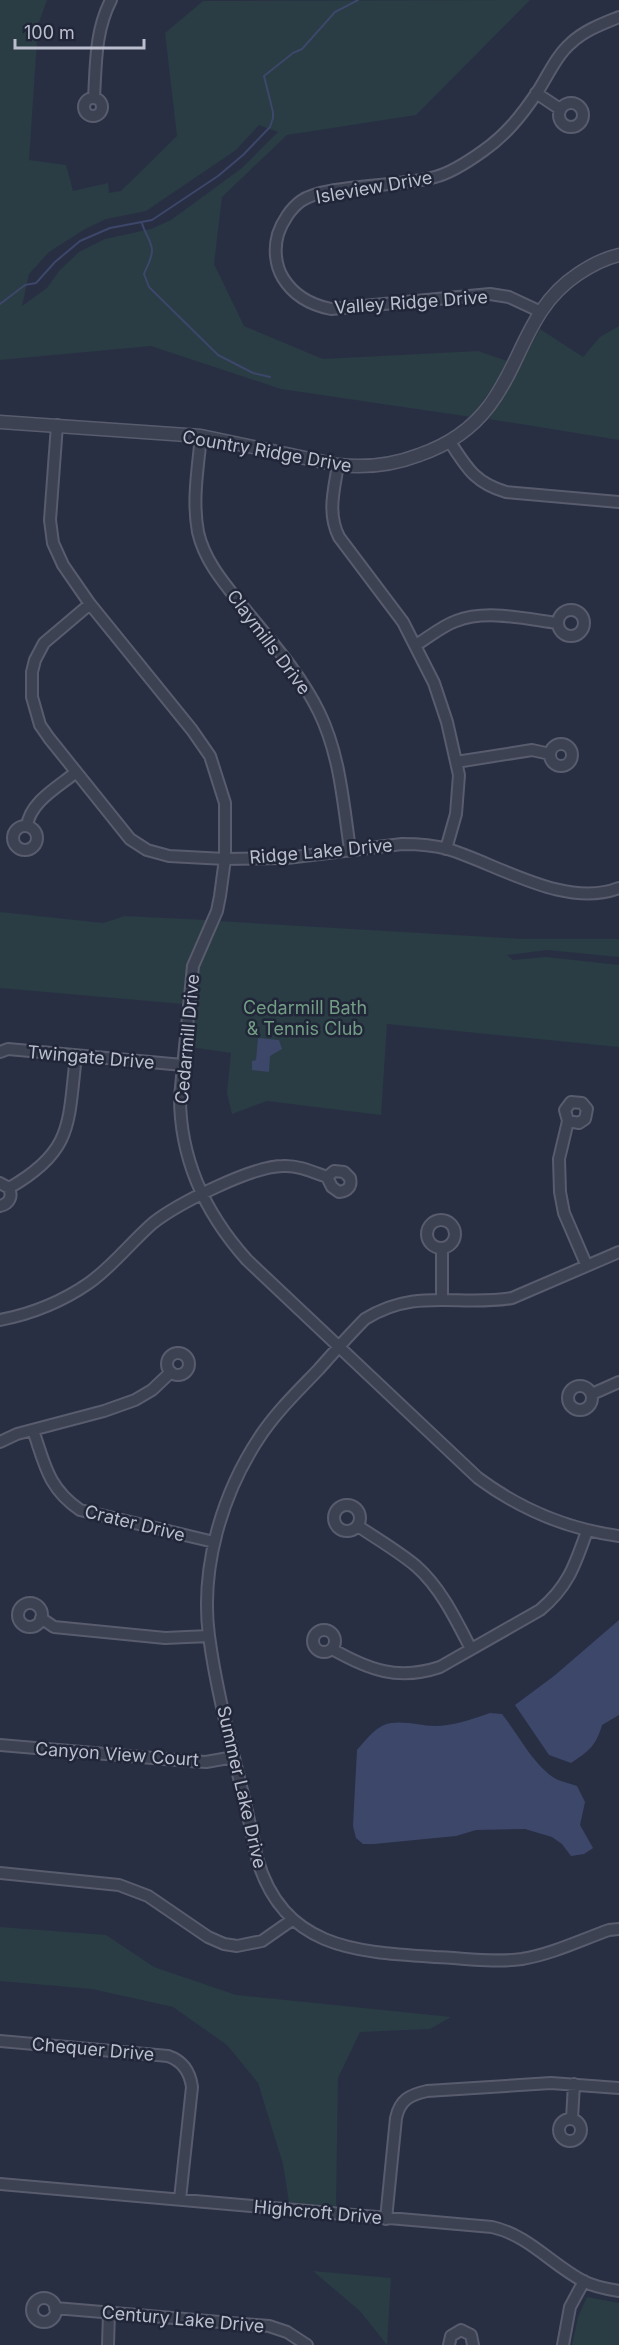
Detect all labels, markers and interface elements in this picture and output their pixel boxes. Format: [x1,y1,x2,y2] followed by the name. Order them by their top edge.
[15,12,144,50] scale bar
[24,22,75,43] text: 100 m
[314,166,434,208] street label: Isleview Drive
[334,286,488,318] street label: Valley Ridge Drive
[181,426,353,476] street label: Country Ridge Drive
[223,586,315,698] street label: Claymills Drive
[249,834,393,868] street label: Ridge Lake Drive
[171,973,203,1105] street label: Cedarmill Drive
[243,997,367,1039] park label: Cedarmill Bath & Tennis Club
[27,1041,155,1073] street label: Twingate Drive
[83,1500,187,1546] street label: Crater Drive
[213,1704,271,1870] street label: Summer Lake Drive
[34,1738,200,1770] street label: Canyon View Court
[31,2033,155,2065] street label: Chequer Drive
[253,2196,383,2228] street label: Highcroft Drive
[101,2301,265,2337] street label: Century Lake Drive

